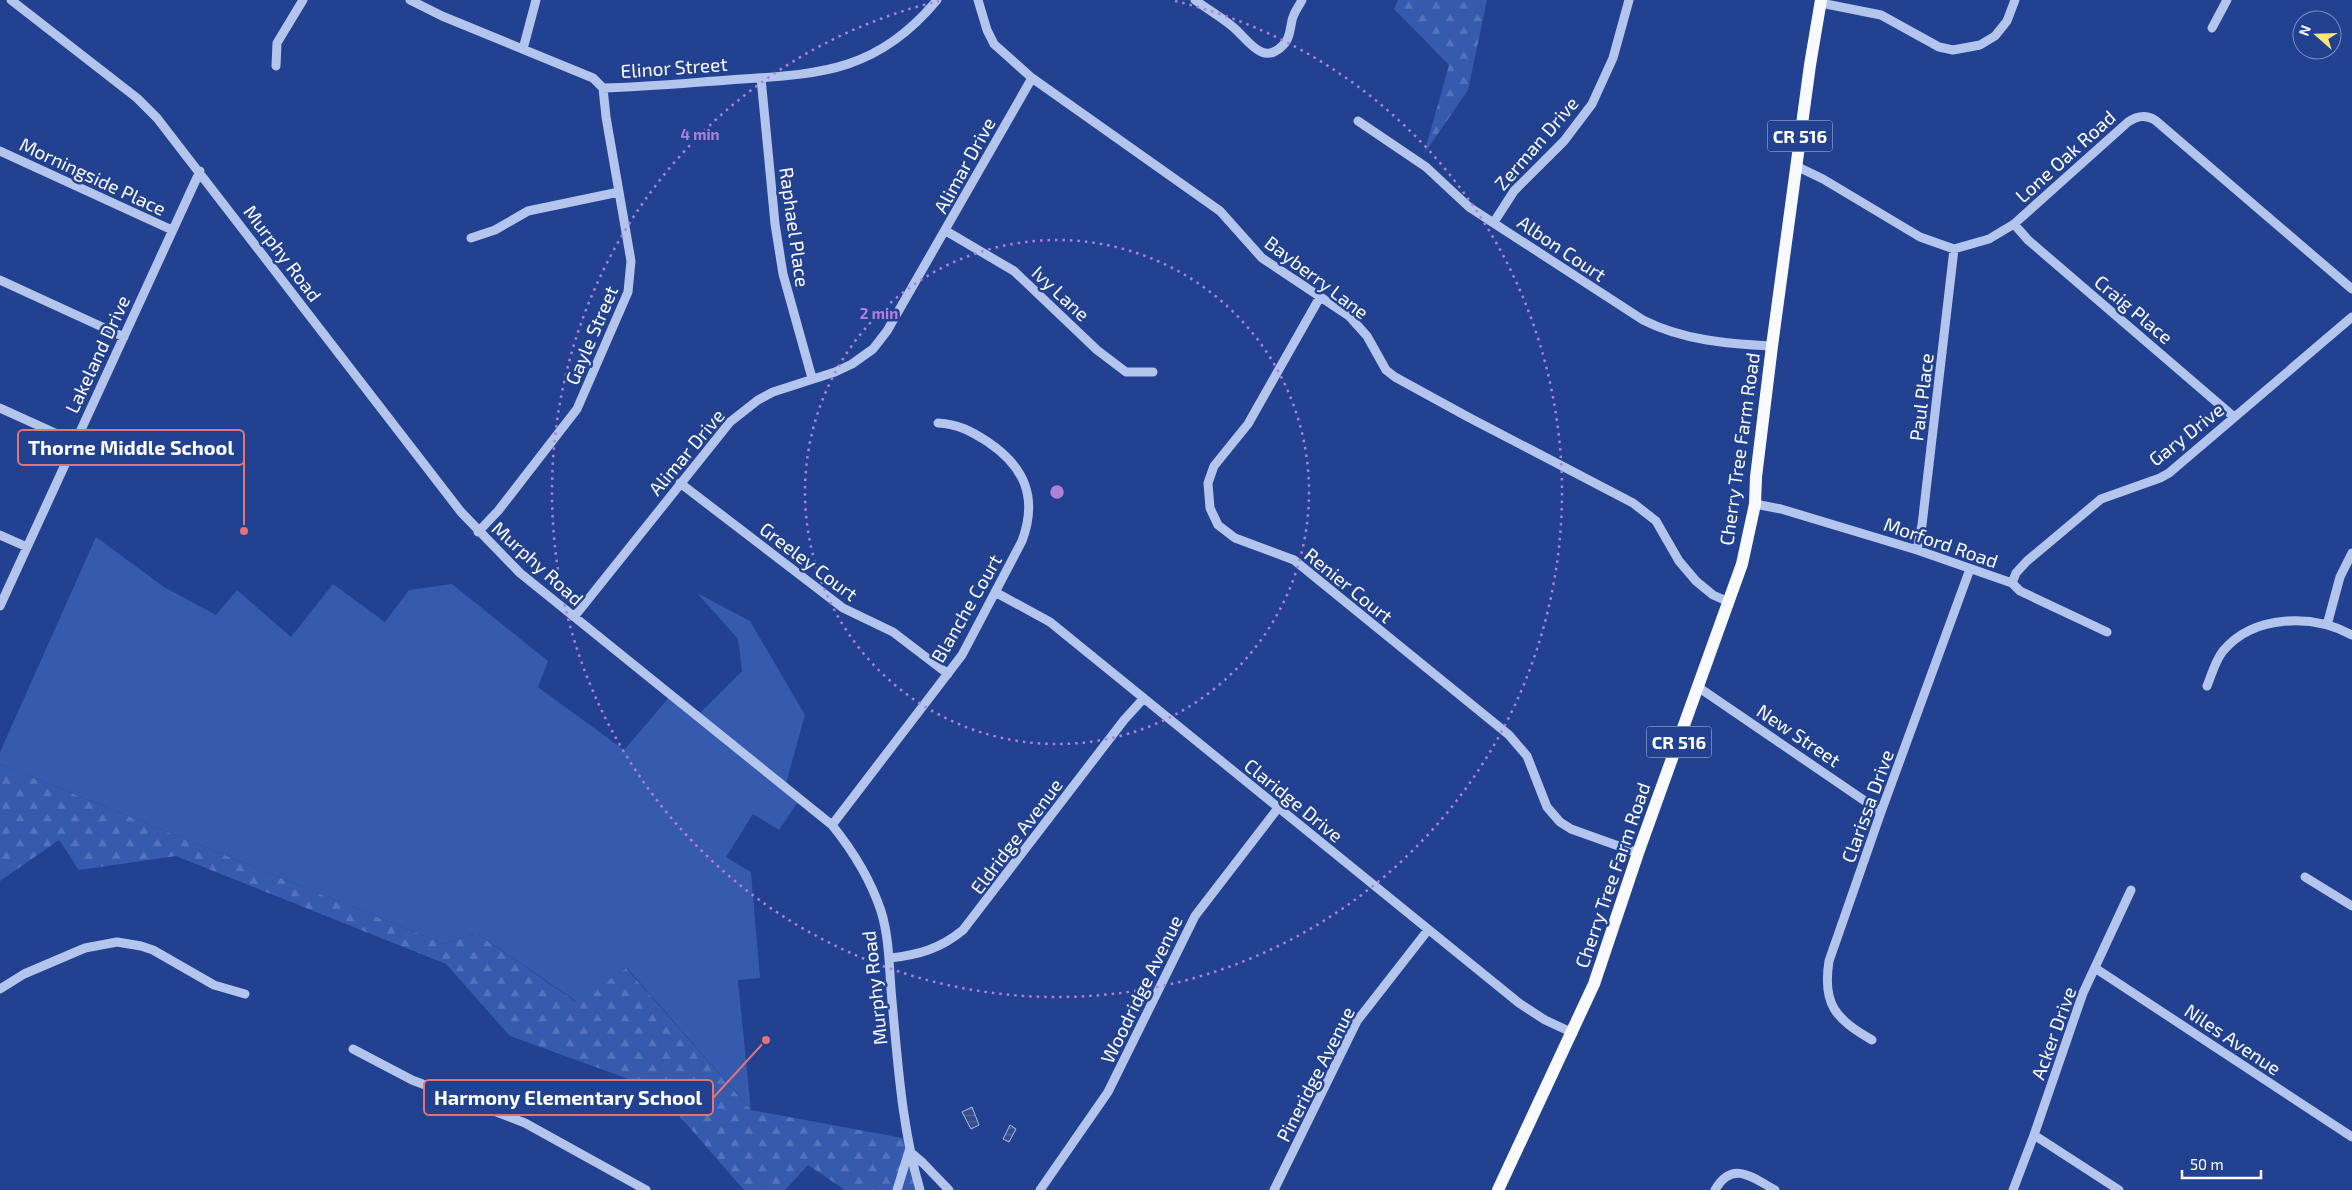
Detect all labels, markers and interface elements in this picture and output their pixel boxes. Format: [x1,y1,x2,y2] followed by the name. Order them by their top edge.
[2292,10,2342,60] north arrow
[2295,23,2314,38] text: N
[620,52,728,82] street label: Elinor Street
[1489,92,1583,194] street label: Zerman Drive
[2010,105,2120,207] street label: Lone Oak Road
[928,113,1000,217] street label: Alimar Drive
[1768,120,1832,152] road number: CR 516
[680,125,720,143] text: 4 min
[16,132,170,220] street label: Morningside Place
[775,166,815,288] street label: Raphael Place
[239,200,327,306] street label: Murphy Road
[1513,210,1611,286] street label: Albon Court
[1261,231,1373,323] street label: Bayberry Lane
[1027,261,1095,325] street label: Ivy Lane
[2090,270,2178,348] street label: Craig Place
[560,282,622,388] street label: Gayle Street
[60,292,134,416] street label: Lakeland Drive
[860,304,898,322] text: 2 min
[1714,351,1764,547] street label: Cherry Tree Farm Road
[1904,352,1938,442] street label: Paul Place
[2144,398,2228,470] street label: Gary Drive
[643,404,729,500] street label: Alimar Drive
[18,430,244,465] callout: Thorne Middle School
[28,435,234,459] text: Thorne Middle School
[1048,483,1066,501] centre of rings
[1881,512,2001,572] street label: Morford Road
[488,516,588,610] street label: Murphy Road
[755,517,863,605] street label: Greeley Court
[1300,543,1398,627] street label: Renier Court
[926,550,1006,666] street label: Blanche Court
[1753,699,1845,771] street label: New Street
[1646,726,1712,758] road number: CR 516
[1836,746,1898,866] street label: Clarissa Drive
[1240,753,1348,847] street label: Claridge Drive
[965,774,1067,898] street label: Eldridge Avenue
[1569,779,1655,971] street label: Cherry Tree Farm Road
[1095,911,1187,1067] street label: Woodridge Avenue
[857,930,891,1046] street label: Murphy Road
[2026,983,2080,1083] street label: Acker Drive
[2181,998,2285,1080] street label: Niles Avenue
[1271,1003,1359,1145] street label: Pineridge Avenue
[424,1080,713,1115] callout: Harmony Elementary School
[434,1085,703,1110] text: Harmony Elementary School
[2182,1148,2261,1180] scale bar
[2190,1155,2224,1173] text: 50 m

